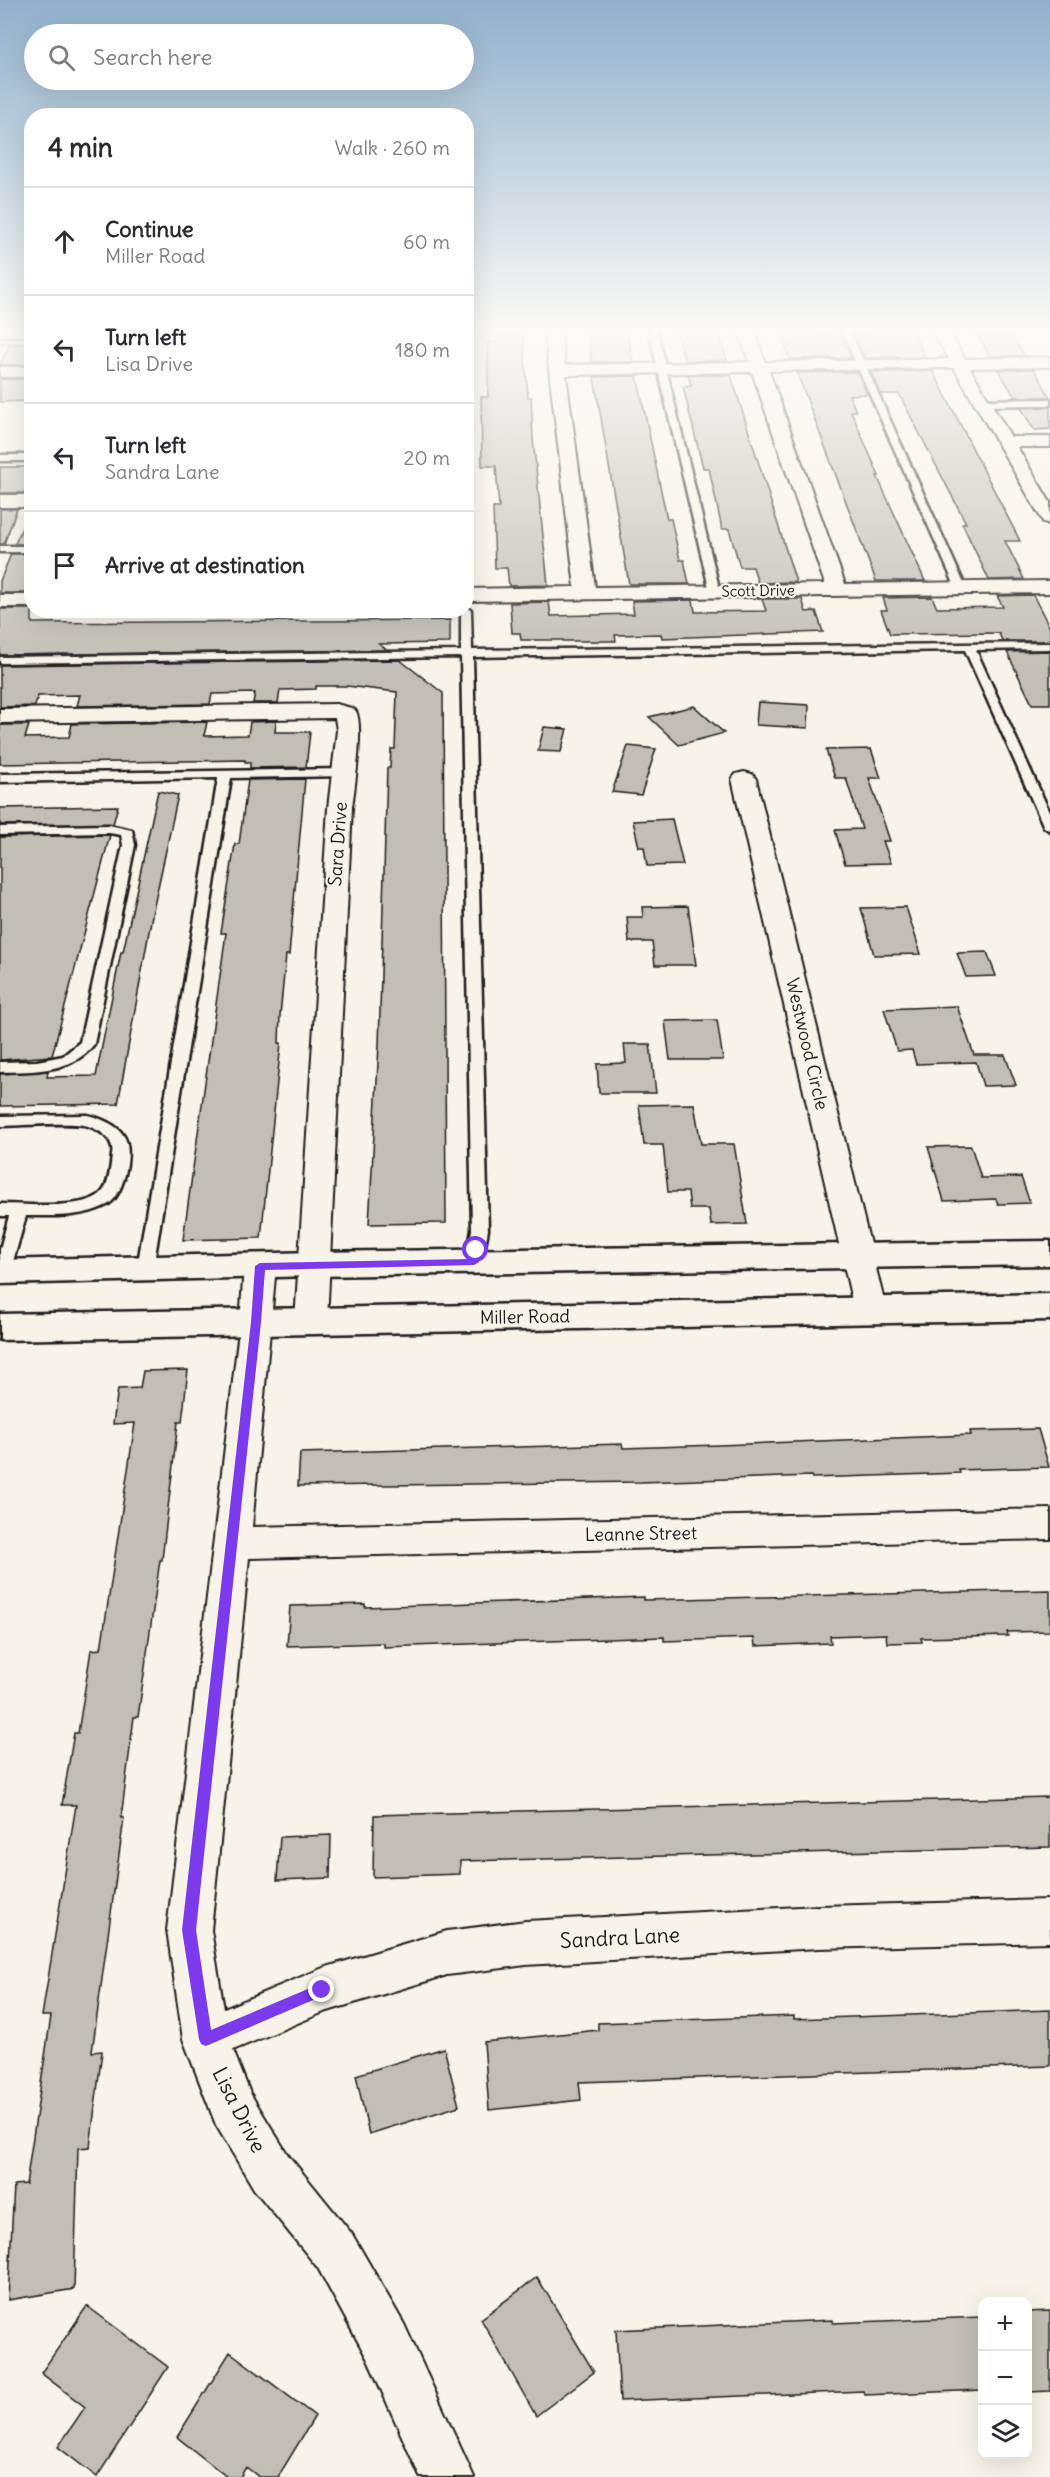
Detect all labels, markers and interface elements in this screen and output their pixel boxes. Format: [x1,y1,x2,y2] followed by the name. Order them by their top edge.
[24,24,474,90] search box
[45,41,78,74] icon: search
[93,43,212,71] text: Search here
[48,131,113,164] text: 4 min
[334,135,450,160] text: Walk · 260 m
[105,215,194,243] text: Continue
[48,225,81,258] icon: ahead
[403,229,450,254] text: 60 m
[105,243,205,268] text: Miller Road
[105,323,186,351] text: Turn left
[48,333,81,366] icon: left
[395,337,450,362] text: 180 m
[105,351,193,376] text: Lisa Drive
[105,431,186,459] text: Turn left
[48,441,81,474] icon: left
[404,445,450,470] text: 20 m
[105,459,220,484] text: Sandra Lane
[48,549,81,582] icon: arrive
[105,551,305,579] text: Arrive at destination
[721,580,795,601] street label: Scott Drive
[323,801,352,887] street label: Sara Drive
[781,976,834,1112] street label: Westwood Circle
[462,1236,488,1262] route start
[480,1304,571,1329] street label: Miller Road
[585,1521,697,1546] street label: Leanne Street
[559,1921,681,1954] street label: Sandra Lane
[308,1976,334,2002] route end
[206,2063,272,2157] street label: Lisa Drive
[978,2297,1032,2459] map controls
[978,2297,1032,2351] button: +
[978,2351,1032,2405] button: −
[978,2405,1032,2459] button: layers

